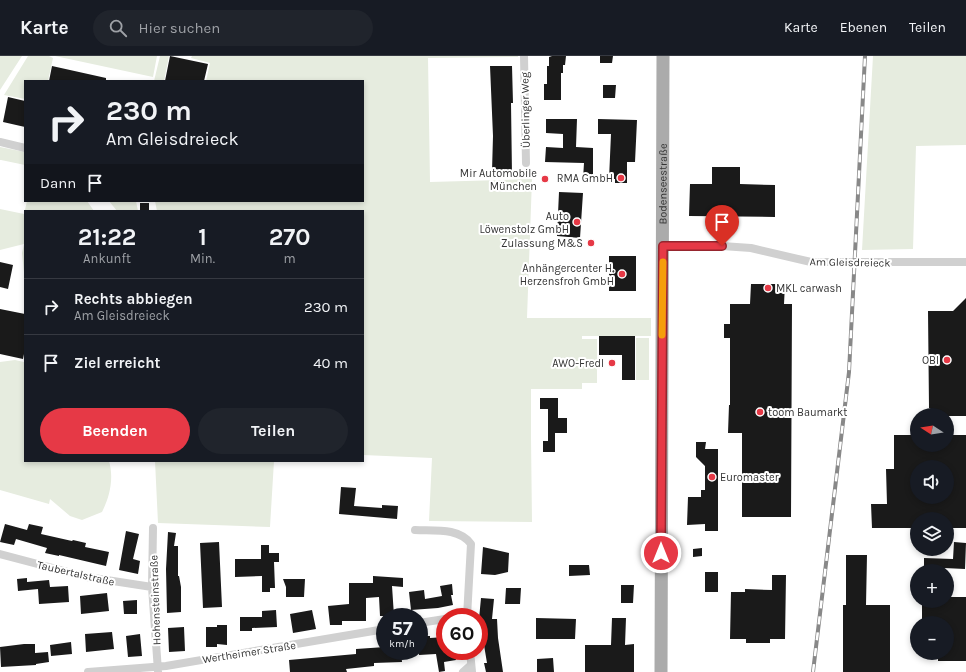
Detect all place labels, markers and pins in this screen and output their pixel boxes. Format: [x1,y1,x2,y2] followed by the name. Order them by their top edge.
[460,167,537,193] place label: Mir Automobile München
[557,172,613,185] place label: RMA GmbH
[616,173,626,183] marker: RMA GmbH
[540,174,550,184] marker: Mir Automobile München
[705,205,739,246] pin
[480,210,569,236] place label: Auto Löwenstolz GmbH
[572,217,582,227] marker: Auto Löwenstolz GmbH
[501,237,583,250] place label: Zulassung M&S
[586,238,596,248] marker: Zulassung M&S
[520,262,614,288] place label: Anhängercenter H. Herzensfroh GmbH
[617,269,627,279] marker: Anhängercenter H. Herzensfroh GmbH
[776,282,842,295] place label: MKL carwash
[763,283,773,293] marker: MKL carwash
[922,354,939,367] place label: OBI
[942,355,952,365] marker: OBI
[552,357,604,370] place label: AWO-Fredl
[607,358,617,368] marker: AWO-Fredl
[768,406,847,419] place label: toom Baumarkt
[755,407,765,417] marker: toom Baumarkt
[720,471,779,484] place label: Euromaster
[707,472,717,482] marker: Euromaster

